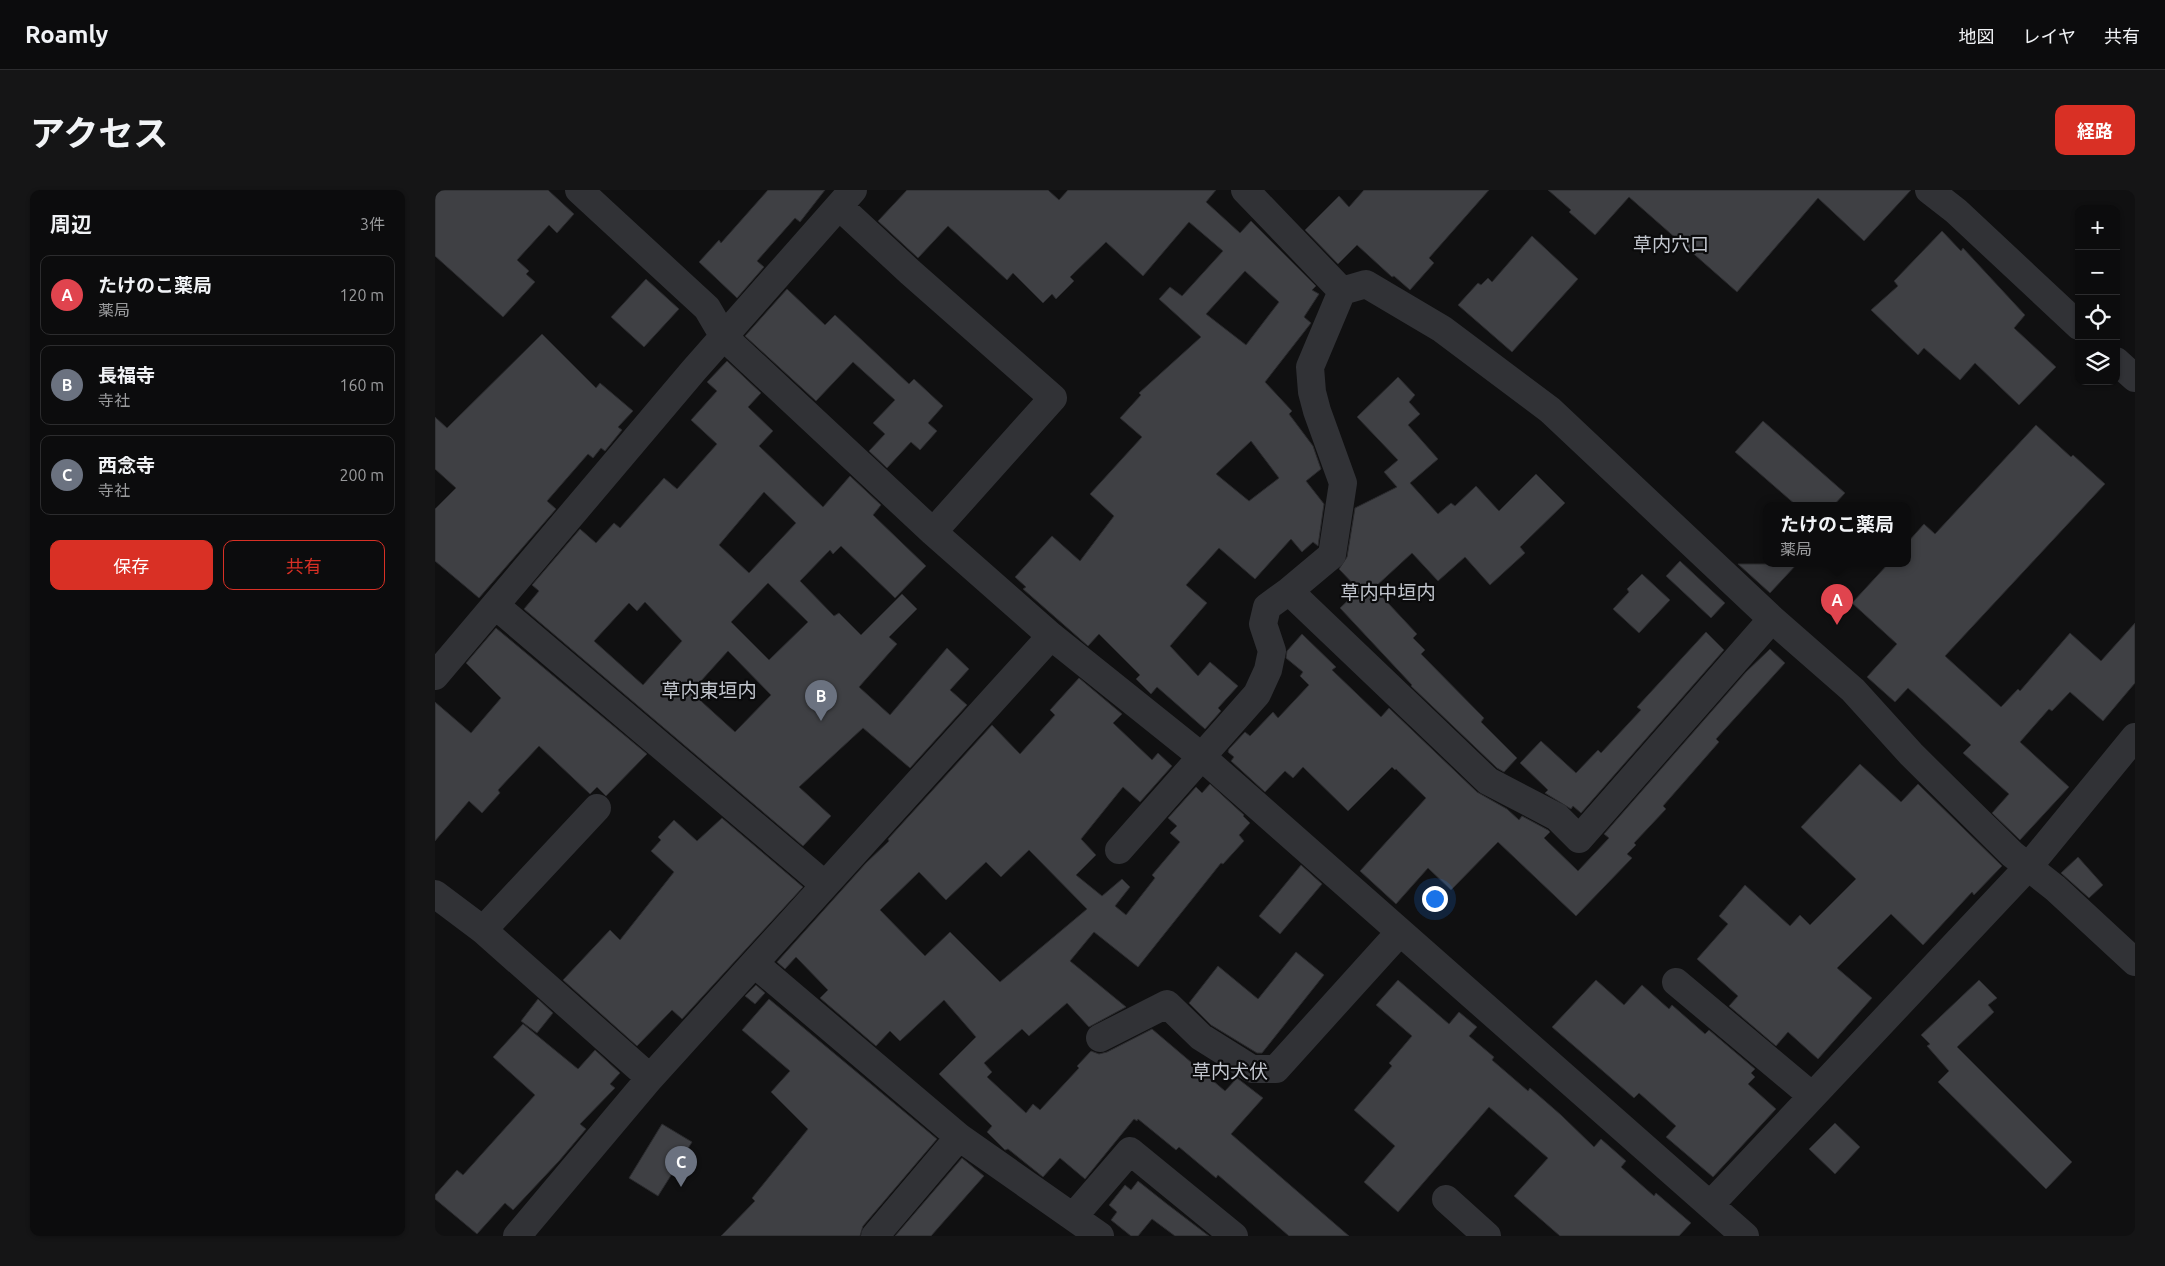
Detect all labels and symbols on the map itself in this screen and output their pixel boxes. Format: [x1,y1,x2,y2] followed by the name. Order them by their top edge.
[1633,233,1709,255] district label: 草内穴口
[1340,581,1436,603] district label: 草内中垣内
[1821,584,1853,625] pin: A
[661,679,757,701] district label: 草内東垣内
[805,680,837,721] pin: B
[1422,886,1448,912] your location
[1192,1060,1268,1082] district label: 草内犬伏
[665,1146,697,1187] pin: C

